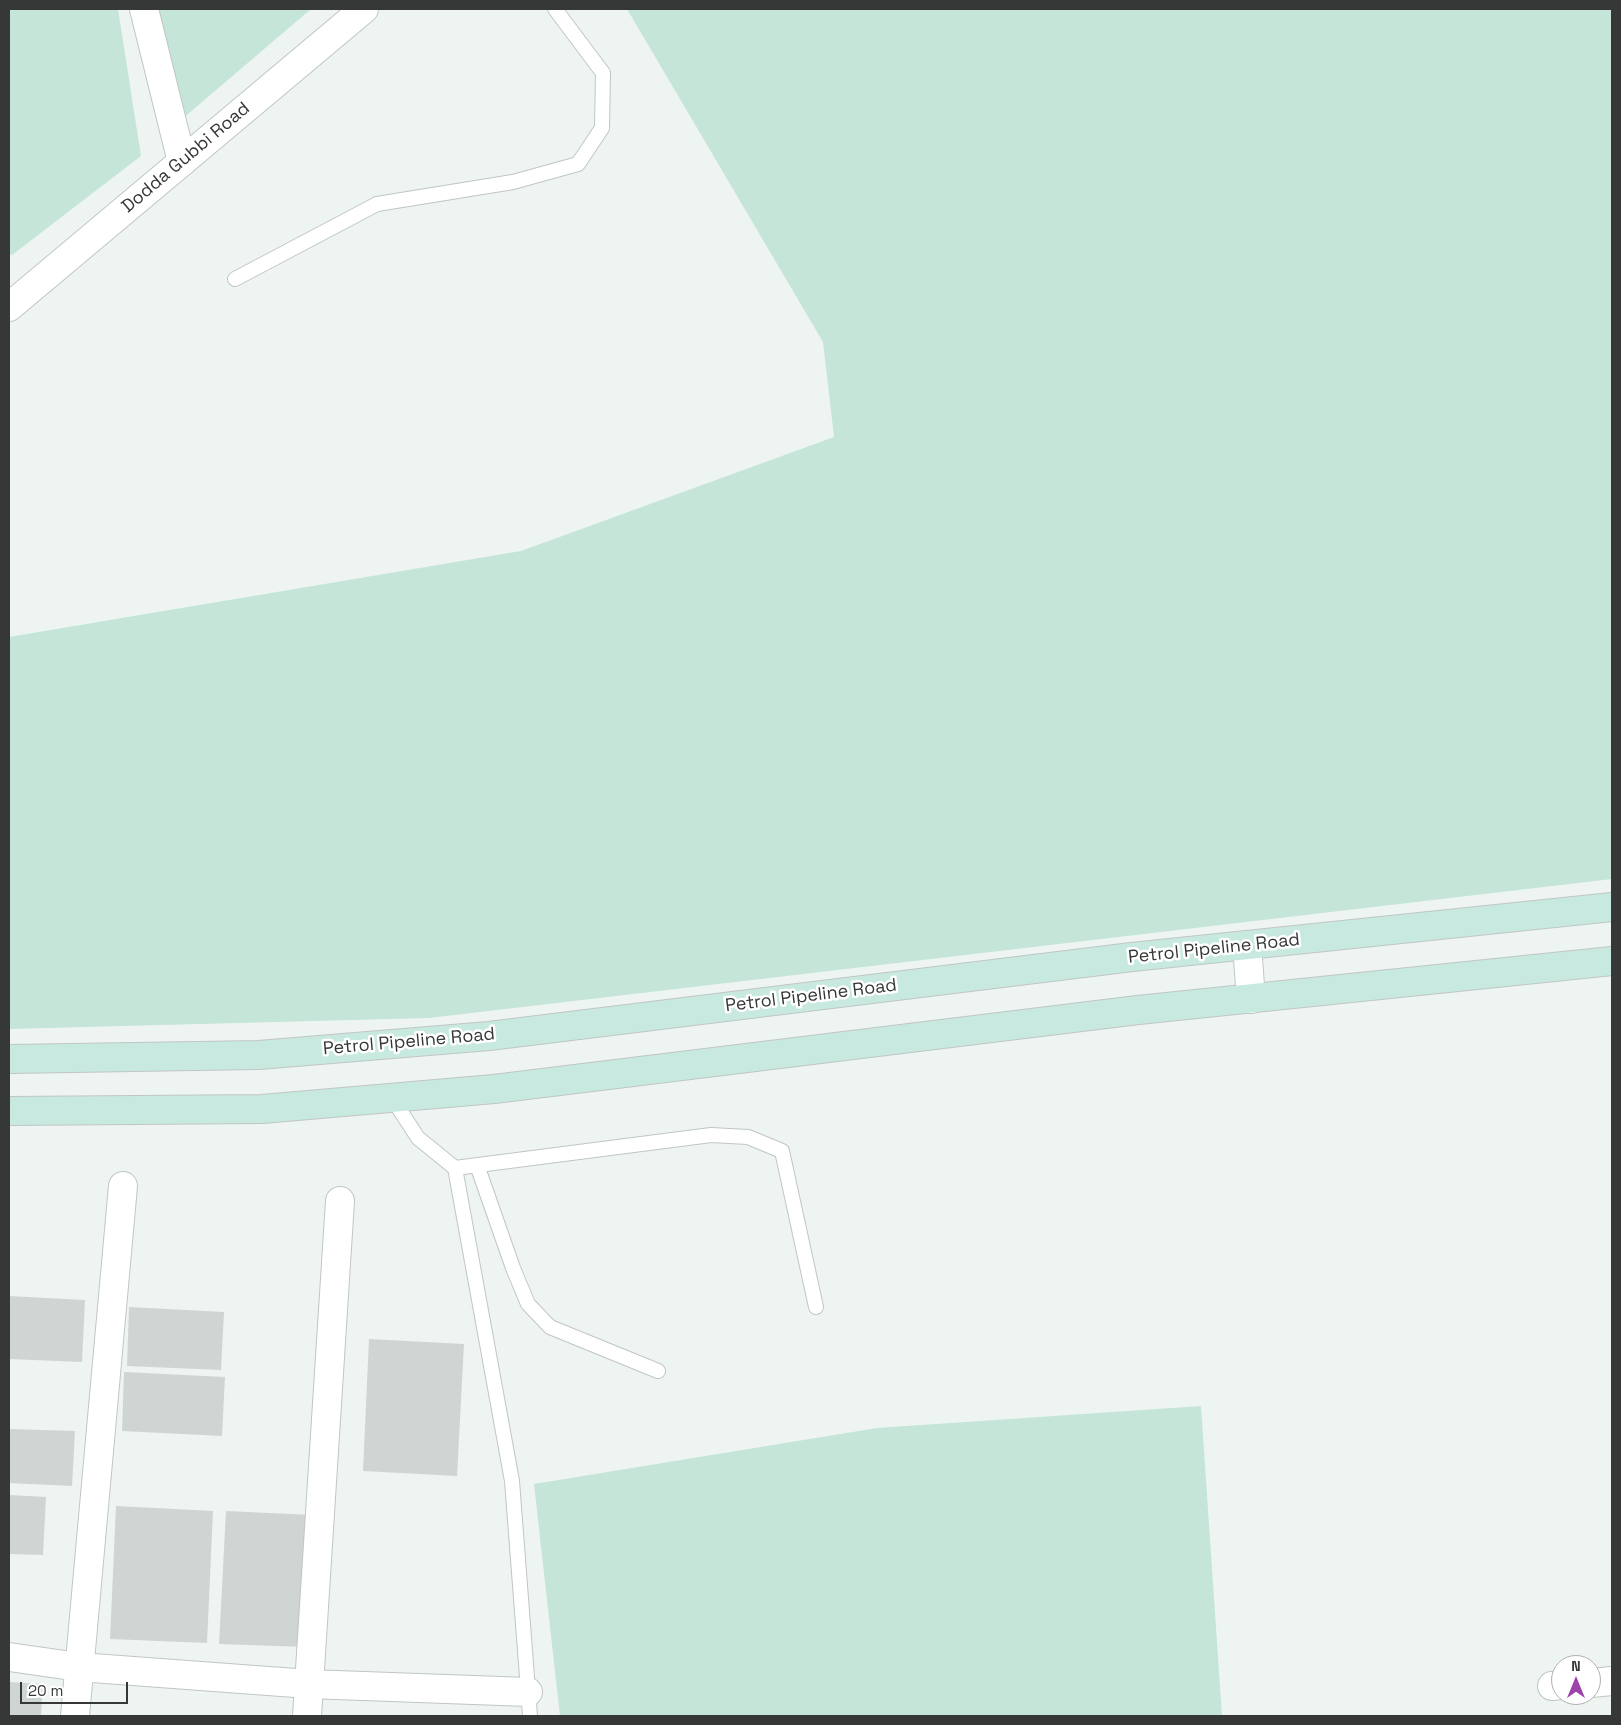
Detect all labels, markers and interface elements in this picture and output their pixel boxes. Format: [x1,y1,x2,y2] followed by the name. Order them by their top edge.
[118,98,254,218] street label: Dodda Gubbi Road
[1127,929,1301,969] street label: Petrol Pipeline Road
[724,975,898,1017] street label: Petrol Pipeline Road
[322,1024,496,1060] street label: Petrol Pipeline Road
[1551,1655,1601,1705] north arrow
[1571,1657,1581,1675] text: N
[22,1672,130,1704] scale bar
[28,1681,63,1700] text: 20 m

